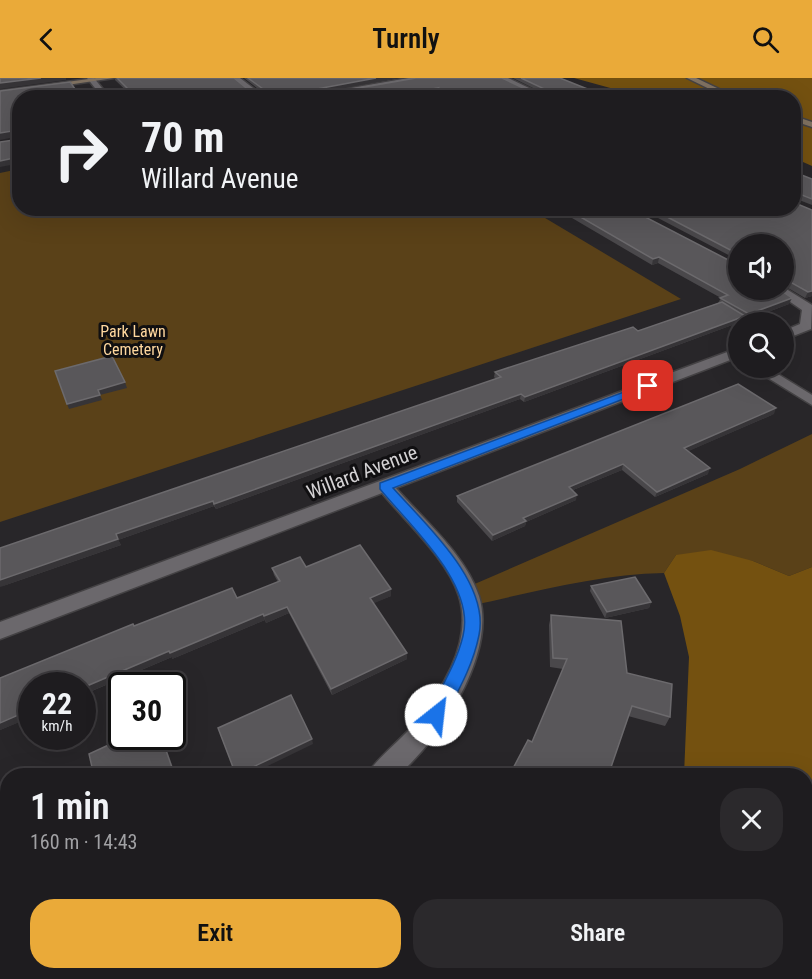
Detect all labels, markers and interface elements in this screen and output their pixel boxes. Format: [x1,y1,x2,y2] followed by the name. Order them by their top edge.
[30,23,63,56] icon: back
[372,23,440,55] text: Turnly
[749,23,782,56] icon: search
[141,113,224,162] text: 70 m
[42,114,120,192] icon: right
[141,163,298,195] text: Willard Avenue
[728,234,794,378] map controls
[728,234,794,300] button: sound
[728,312,794,378] button: search
[100,322,166,359] park label: Park Lawn Cemetery
[622,360,673,411] pin
[631,369,664,402] icon: arrive
[303,440,421,504] street label: Willard Avenue
[108,672,186,750] speed limit sign: 30
[404,683,468,747] position arrow
[42,686,72,721] text: 22
[42,717,72,735] text: km/h
[30,786,110,828] text: 1 min
[720,788,783,851] button: close
[30,830,137,854] text: 160 m · 14:43
[30,899,401,968] button: Exit
[413,899,783,968] button: Share

